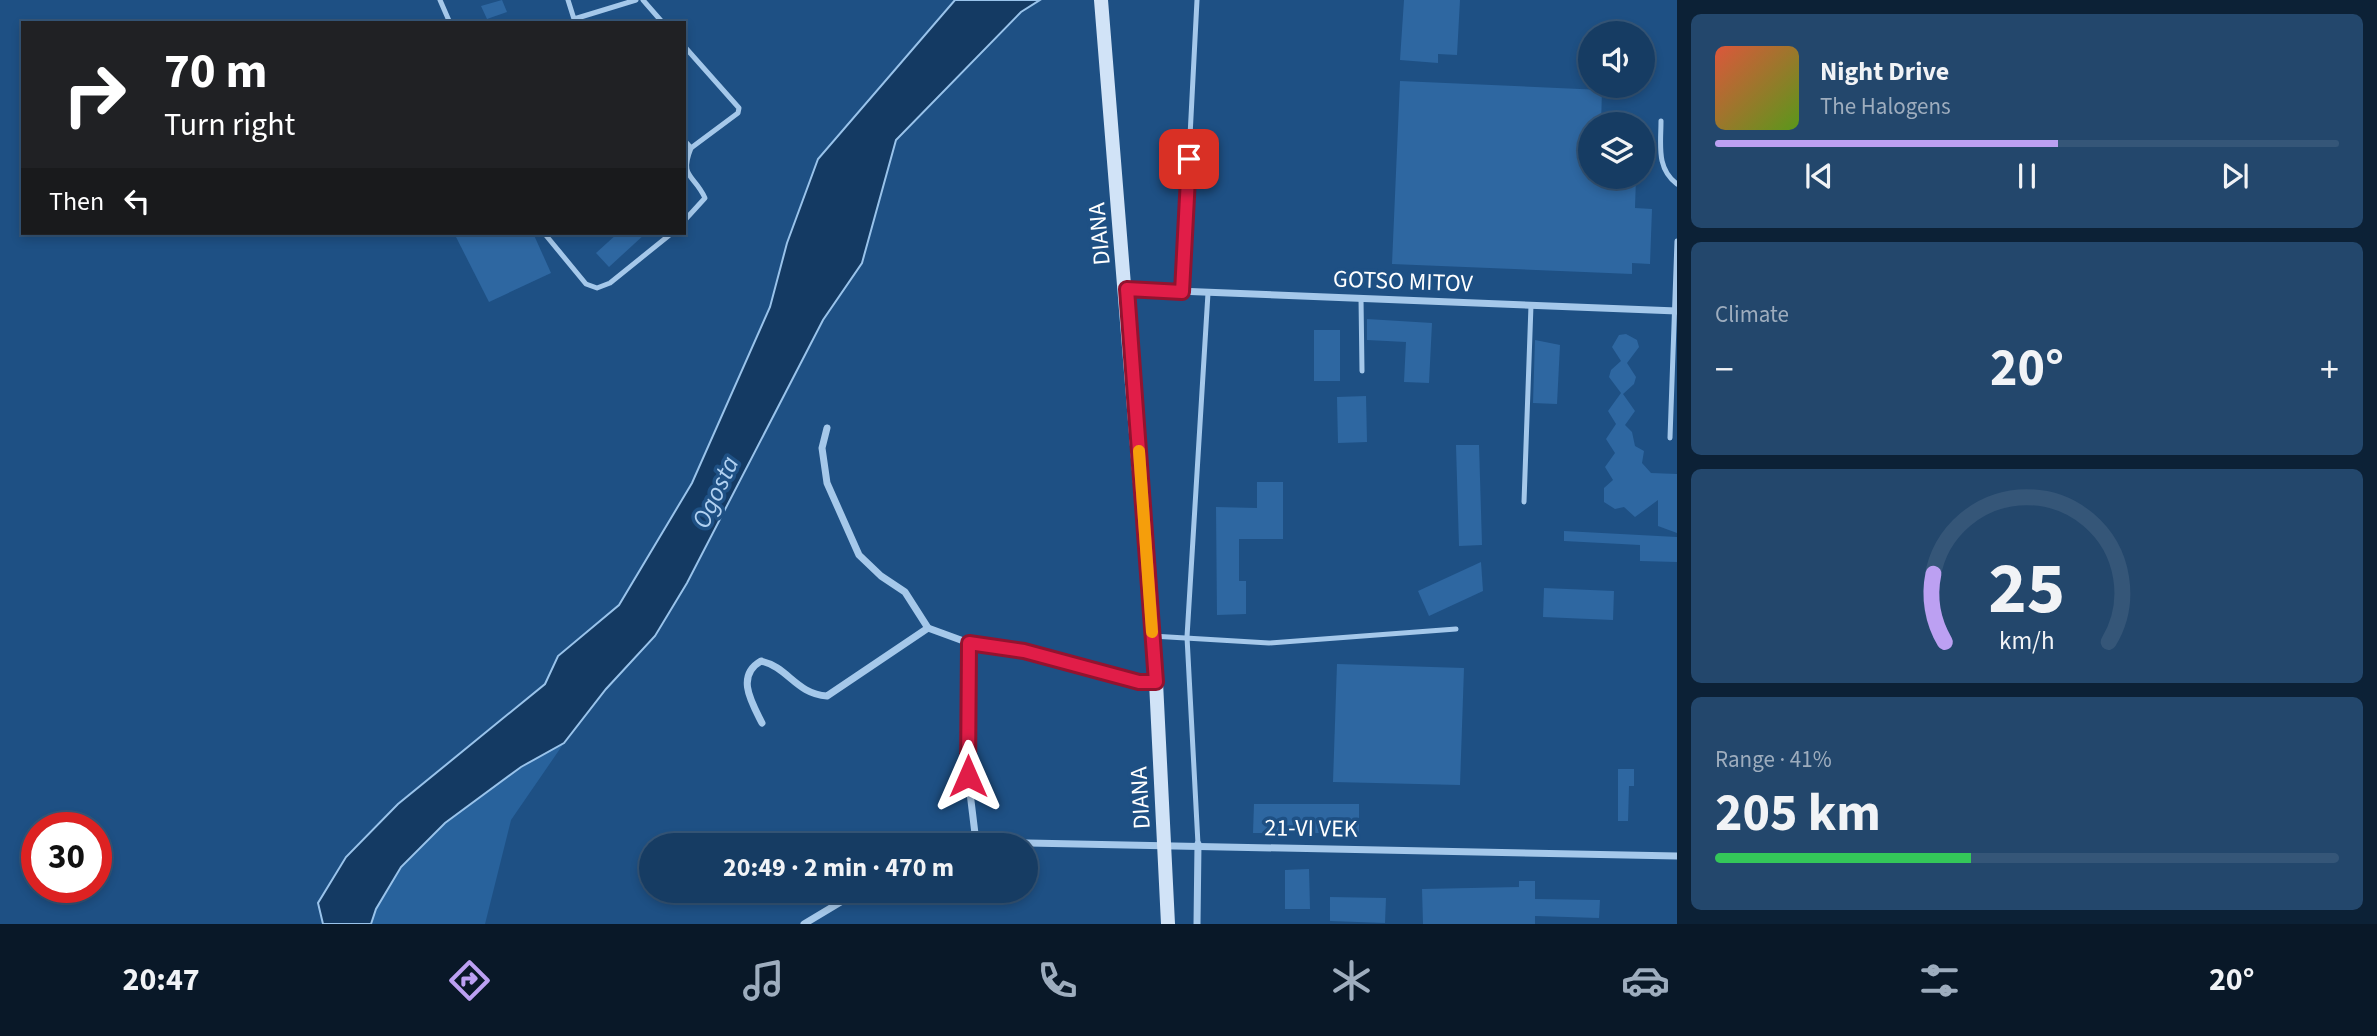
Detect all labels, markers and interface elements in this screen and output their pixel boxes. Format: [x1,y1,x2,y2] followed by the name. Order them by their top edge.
[1578,21,1655,189] map controls
[1578,21,1655,98] button: sound
[164,37,268,107] text: 70 m
[49,49,140,140] icon: right
[1820,53,1949,90] text: Night Drive
[1820,90,1951,123] text: The Halogens
[164,102,295,148] text: Turn right
[1578,112,1655,189] button: layers
[1159,129,1219,189] pin
[1170,140,1208,178] icon: arrive
[1800,157,1838,195] icon: previous
[2008,157,2046,195] icon: pause
[2216,157,2254,195] icon: next
[118,182,156,220] icon: left
[49,183,104,220] text: Then
[1079,201,1120,267] street label: DIANA
[1333,262,1474,301] street label: GOTSO MITOV
[1715,298,1789,331] text: Climate
[1990,332,2064,406] text: 20°
[1715,343,1734,397] text: −
[2320,343,2339,397] text: +
[683,450,748,535] water label: Ogosta
[1989,537,2065,641] text: 25
[1999,623,2055,659] text: km/h
[931,739,1005,813] position arrow
[1715,743,1832,776] text: Range · 41%
[1121,766,1160,830] street label: DIANA
[1715,777,1881,851] text: 205 km
[1264,810,1358,847] street label: 21-VI VEK
[21,812,112,903] speed limit sign: 30
[723,849,954,886] text: 20:49 · 2 min · 470 m
[445,956,494,1005] icon: directions
[739,956,788,1005] icon: music
[1033,956,1082,1005] icon: phone
[1327,956,1376,1005] icon: climate
[1621,956,1670,1005] icon: car
[1915,956,1964,1005] icon: filters
[123,957,200,1003] text: 20:47
[2209,957,2254,1003] text: 20°

